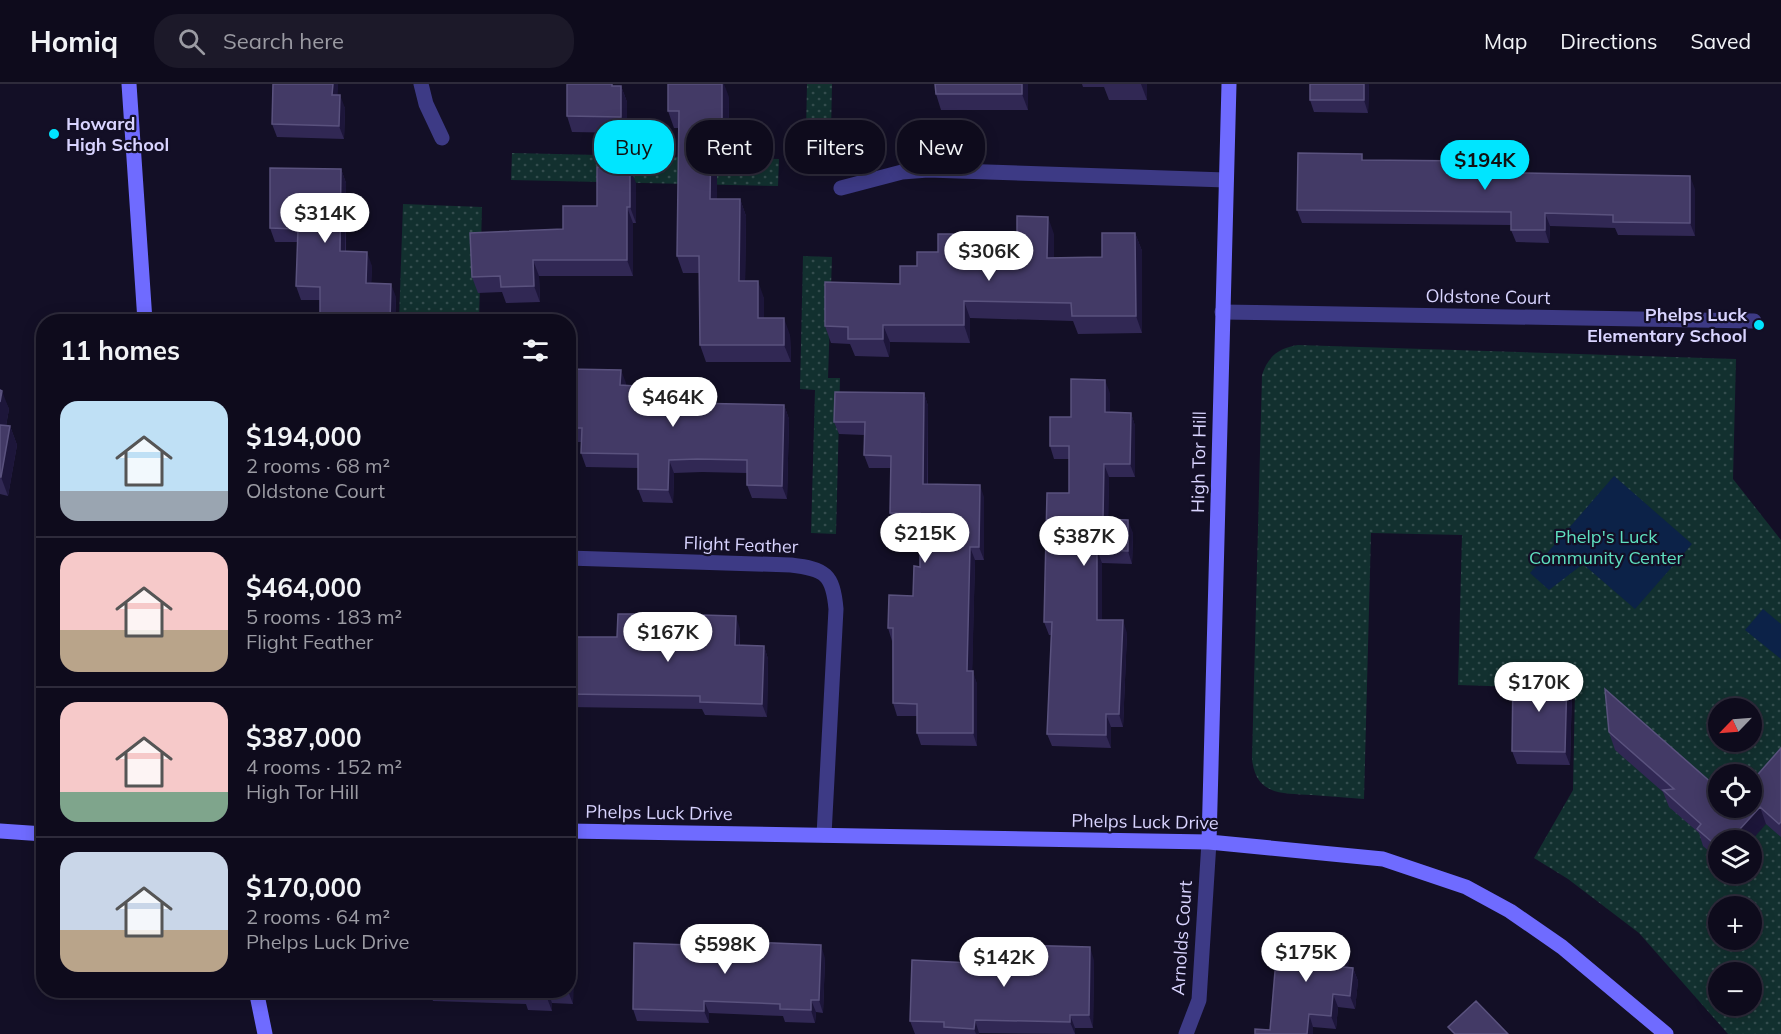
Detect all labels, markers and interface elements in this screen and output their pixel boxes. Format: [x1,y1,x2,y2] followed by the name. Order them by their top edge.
[154,14,574,68] search box
[30,24,118,59] text: Homiq
[175,25,208,58] icon: search
[223,27,344,55] text: Search here
[1484,28,1527,54] text: Map
[1560,28,1657,54] text: Directions
[1690,28,1751,54] text: Saved
[66,112,169,156] place label: Howard High School
[594,120,674,174] chip: Buy
[686,120,773,174] chip: Rent
[785,120,885,174] chip: Filters
[897,120,985,174] chip: New
[47,127,61,141] marker: Howard High School
[1443,140,1527,191] pin: $194K
[1454,147,1516,172] text: $194K
[283,193,367,244] pin: $314K
[294,200,356,225] text: $314K
[947,231,1031,282] pin: $306K
[958,238,1020,263] text: $306K
[1425,284,1551,309] street label: Oldstone Court
[1587,303,1748,347] place label: Phelps Luck Elementary School
[1752,318,1766,332] marker: Phelps Luck Elementary School
[60,334,180,367] text: 11 homes
[519,334,552,367] icon: filters
[631,377,715,428] pin: $464K
[642,384,704,409] text: $464K
[1186,411,1211,513] street label: High Tor Hill
[246,420,362,453] text: $194,000
[108,425,180,497] icon: home
[246,453,390,478] text: 2 rooms · 68 m²
[246,478,385,503] text: Oldstone Court
[883,513,967,564] pin: $215K
[1042,516,1126,567] pin: $387K
[894,520,956,545] text: $215K
[1053,523,1115,548] text: $387K
[1529,525,1683,569] park label: Phelp's Luck Community Center
[683,531,799,558] street label: Flight Feather
[246,571,362,604] text: $464,000
[108,576,180,648] icon: home
[246,604,402,629] text: 5 rooms · 183 m²
[626,612,710,663] pin: $167K
[637,619,699,644] text: $167K
[246,629,373,654] text: Flight Feather
[1497,662,1581,713] pin: $170K
[1508,669,1570,694] text: $170K
[1708,698,1762,752] north arrow
[1708,698,1762,1016] map controls
[246,721,362,754] text: $387,000
[108,726,180,798] icon: home
[246,754,402,779] text: 4 rooms · 152 m²
[1708,764,1762,818] button: locate
[246,779,359,804] text: High Tor Hill
[585,800,733,825] street label: Phelps Luck Drive
[1071,809,1219,834] street label: Phelps Luck Drive
[1708,830,1762,884] button: layers
[246,871,362,904] text: $170,000
[108,876,180,948] icon: home
[1166,880,1197,996] street label: Arnolds Court
[1708,896,1762,950] button: +
[246,904,390,929] text: 2 rooms · 64 m²
[683,924,767,975] pin: $598K
[246,929,410,954] text: Phelps Luck Drive
[694,931,756,956] text: $598K
[1264,932,1348,983] pin: $175K
[962,937,1046,988] pin: $142K
[1275,939,1337,964] text: $175K
[973,944,1035,969] text: $142K
[1708,962,1762,1016] button: −

